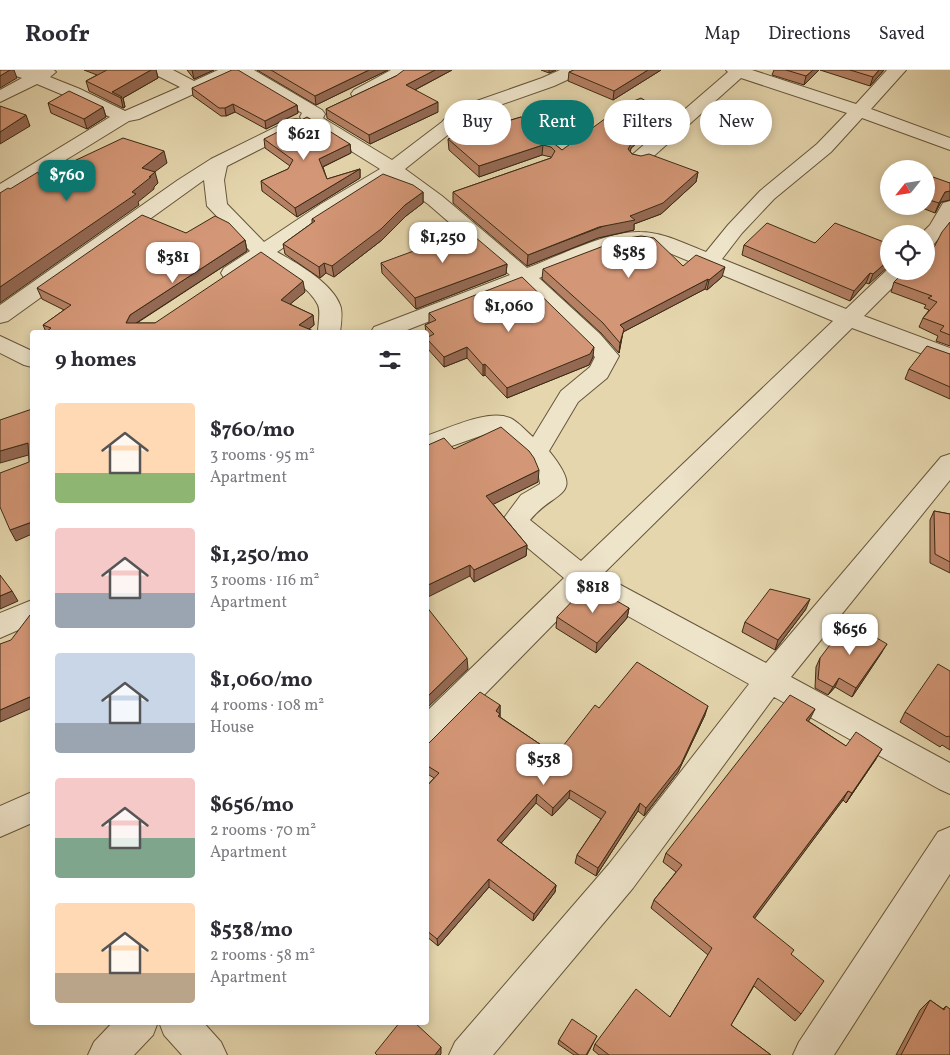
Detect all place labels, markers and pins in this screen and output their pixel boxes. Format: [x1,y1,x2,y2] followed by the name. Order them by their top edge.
[274,118,334,161] pin: $621
[37,160,97,202] pin: $760
[402,222,484,264] pin: $1,250
[599,236,659,279] pin: $585
[143,242,203,284] pin: $381
[468,290,550,333] pin: $1,060
[563,572,623,614] pin: $818
[820,614,880,656] pin: $656
[514,744,574,786] pin: $538

